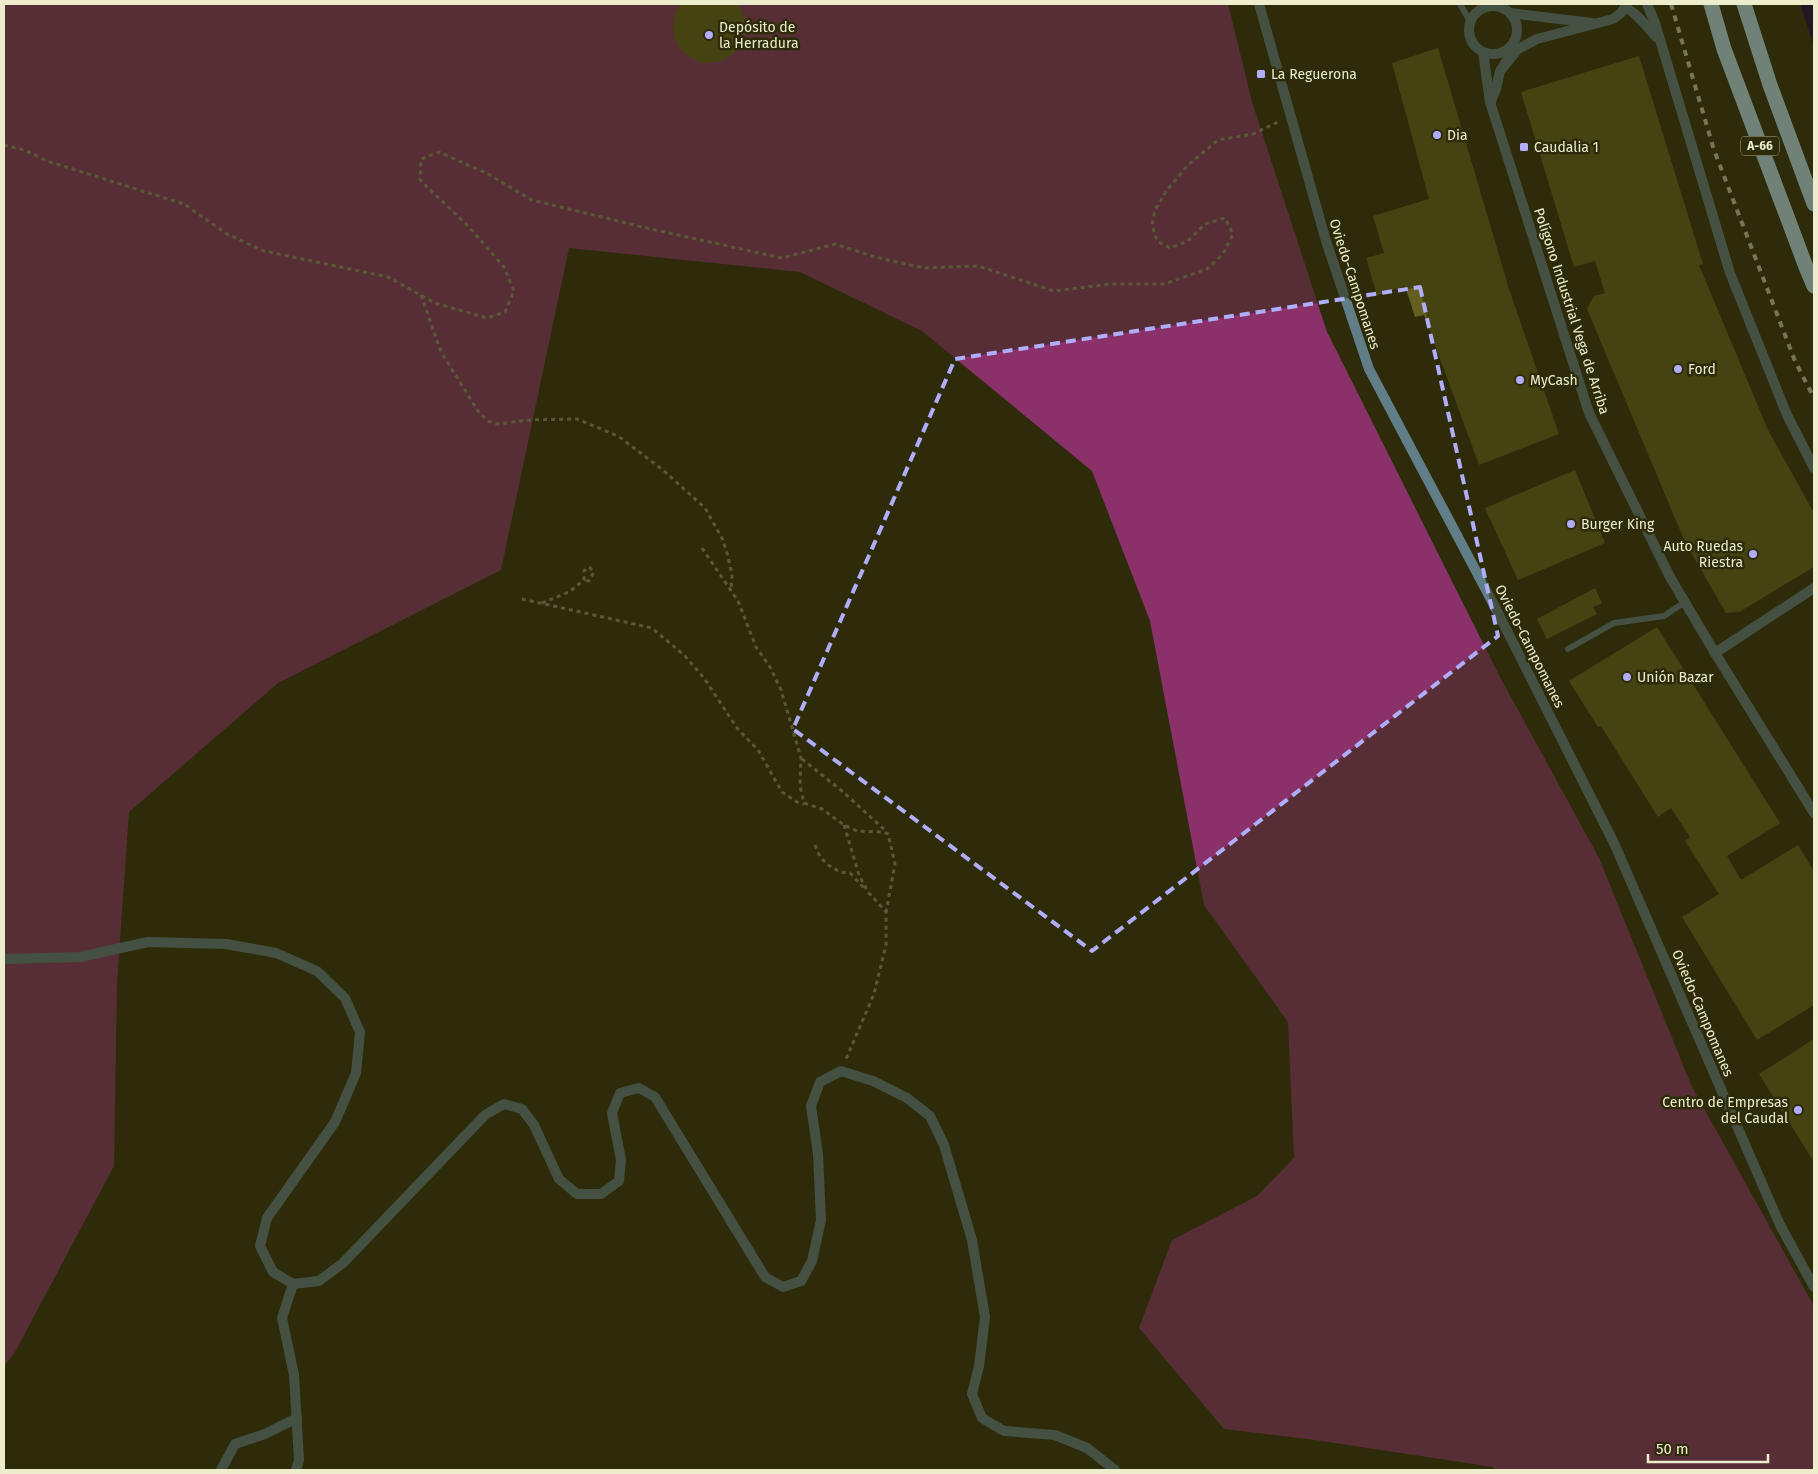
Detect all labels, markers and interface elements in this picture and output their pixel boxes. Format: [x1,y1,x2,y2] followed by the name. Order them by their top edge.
[719,19,799,52] place label: Depósito de la Herradura
[703,29,715,41] marker: Depósito de la Herradura
[1271,66,1357,83] place label: La Reguerona
[1255,68,1267,80] marker: La Reguerona
[1447,127,1468,144] place label: Dia
[1431,129,1443,141] marker: Dia
[1741,136,1779,156] road number: A-66
[1534,139,1599,156] place label: Caudalia 1
[1518,141,1530,153] marker: Caudalia 1
[1530,206,1613,417] street label: Polígono Industrial Vega de Arriba
[1325,217,1384,352] street label: Oviedo-Campomanes
[1688,361,1716,378] place label: Ford
[1672,363,1684,375] marker: Ford
[1530,372,1578,389] place label: MyCash
[1514,374,1526,386] marker: MyCash
[1581,516,1655,533] place label: Burger King
[1565,518,1577,530] marker: Burger King
[1663,538,1743,571] place label: Auto Ruedas Riestra
[1747,548,1759,560] marker: Auto Ruedas Riestra
[1491,582,1568,711] street label: Oviedo-Campomanes
[1637,669,1714,686] place label: Unión Bazar
[1621,671,1633,683] marker: Unión Bazar
[1668,947,1737,1080] street label: Oviedo-Campomanes
[1662,1094,1788,1127] place label: Centro de Empresas del Caudal
[1792,1104,1804,1116] marker: Centro de Empresas del Caudal
[1648,1432,1768,1464] scale bar
[1656,1440,1689,1458] text: 50 m

